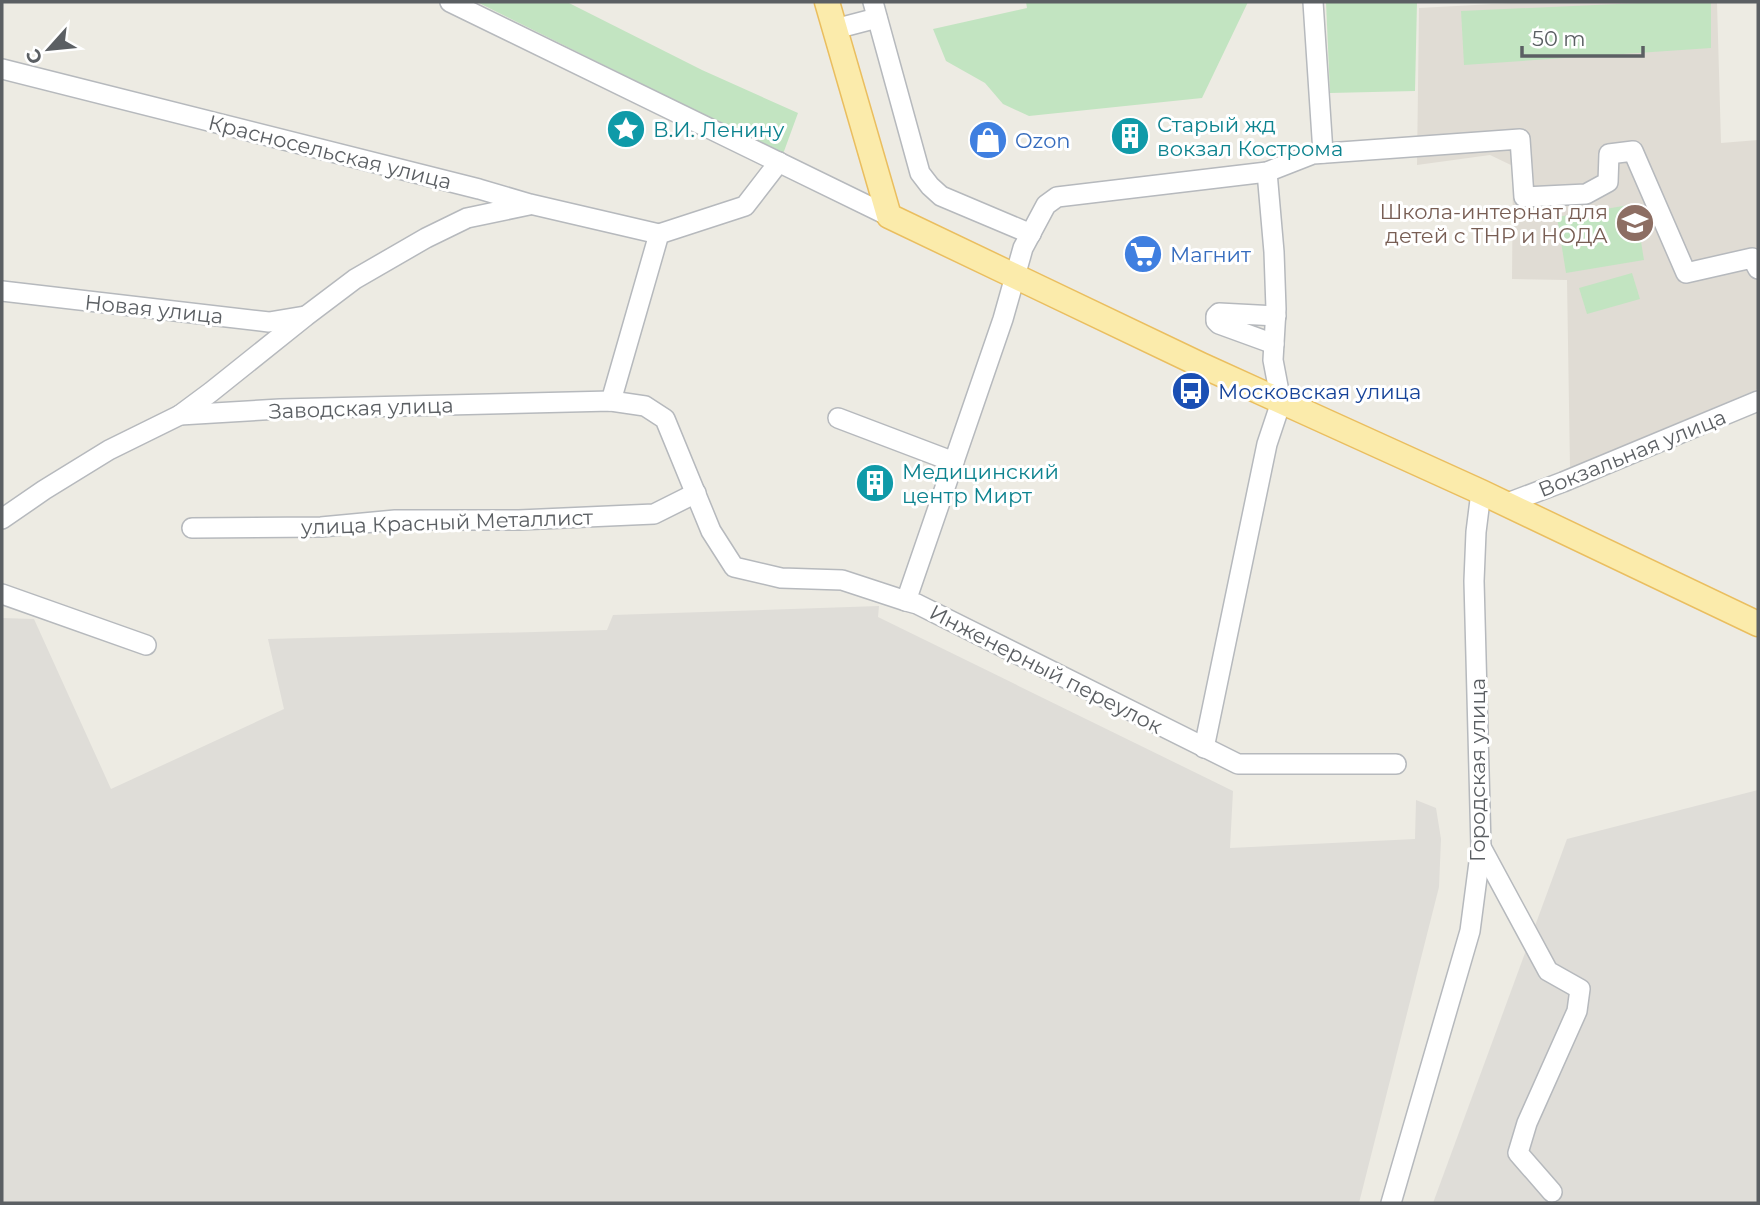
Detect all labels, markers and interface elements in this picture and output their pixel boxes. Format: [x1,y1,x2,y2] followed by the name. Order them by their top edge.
[14,14,84,84] north arrow
[1522,14,1643,58] scale bar
[1532,26,1586,51] text: 50 m
[21,45,48,68] text: С
[605,108,647,150] place icon: В.И. Ленину
[206,110,454,194] street label: Красносельская улица
[1157,112,1343,161] place label: Старый жд вокзал Кострома
[1109,115,1151,157] building icon: Старый жд вокзал Кострома
[653,117,785,142] place label: В.И. Ленину
[967,119,1009,161] shop icon: Ozon
[1015,128,1071,153] place label: Ozon
[1379,199,1608,248] place label: Школа-интернат для детей с ТНР и НОДА
[1614,202,1656,244] school or university icon: Школа-интернат для детей с ТНР и НОДА
[1122,233,1164,275] supermarket icon: Магнит
[1170,242,1251,267] place label: Магнит
[83,289,225,329] street label: Новая улица
[1170,370,1212,412] bus stop icon: Московская улица
[1218,379,1421,404] place label: Московская улица
[268,392,454,424] street label: Заводская улица
[1535,404,1729,502] street label: Вокзальная улица
[902,459,1059,508] place label: Медицинский центр Мирт
[854,462,896,504] building icon: Медицинский центр Мирт
[300,504,593,540] street label: улица Красный Металлист
[925,599,1167,739] street label: Инженерный переулок
[1465,678,1490,862] street label: Городская улица

